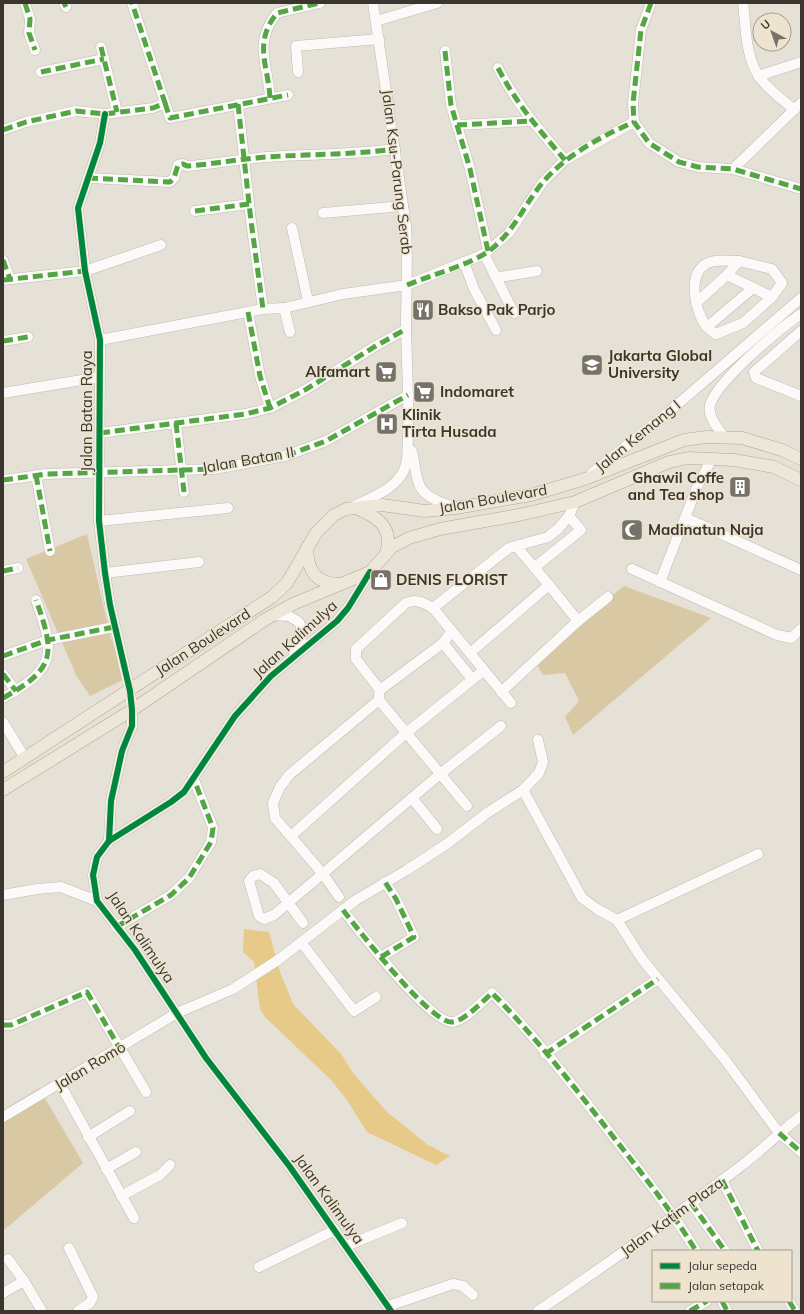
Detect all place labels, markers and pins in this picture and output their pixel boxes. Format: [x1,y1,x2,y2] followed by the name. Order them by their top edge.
[410,297,436,323] restaurant icon: Bakso Pak Parjo
[438,300,555,319] place label: Bakso Pak Parjo
[608,346,712,382] place label: Jakarta Global University
[579,352,605,378] school or university icon: Jakarta Global University
[373,359,399,385] supermarket icon: Alfamart
[305,362,370,381] place label: Alfamart
[411,379,437,405] supermarket icon: Indomaret
[440,382,514,401] place label: Indomaret
[402,405,497,441] place label: Klinik Tirta Husada
[374,411,400,437] hospital icon: Klinik Tirta Husada
[628,468,724,504] place label: Ghawil Coffe and Tea shop
[727,474,753,500] building icon: Ghawil Coffe and Tea shop
[619,517,645,543] mosque icon: Madinatun Naja
[648,520,764,539] place label: Madinatun Naja
[368,567,394,593] shop icon: DENIS FLORIST
[396,570,508,589] place label: DENIS FLORIST

